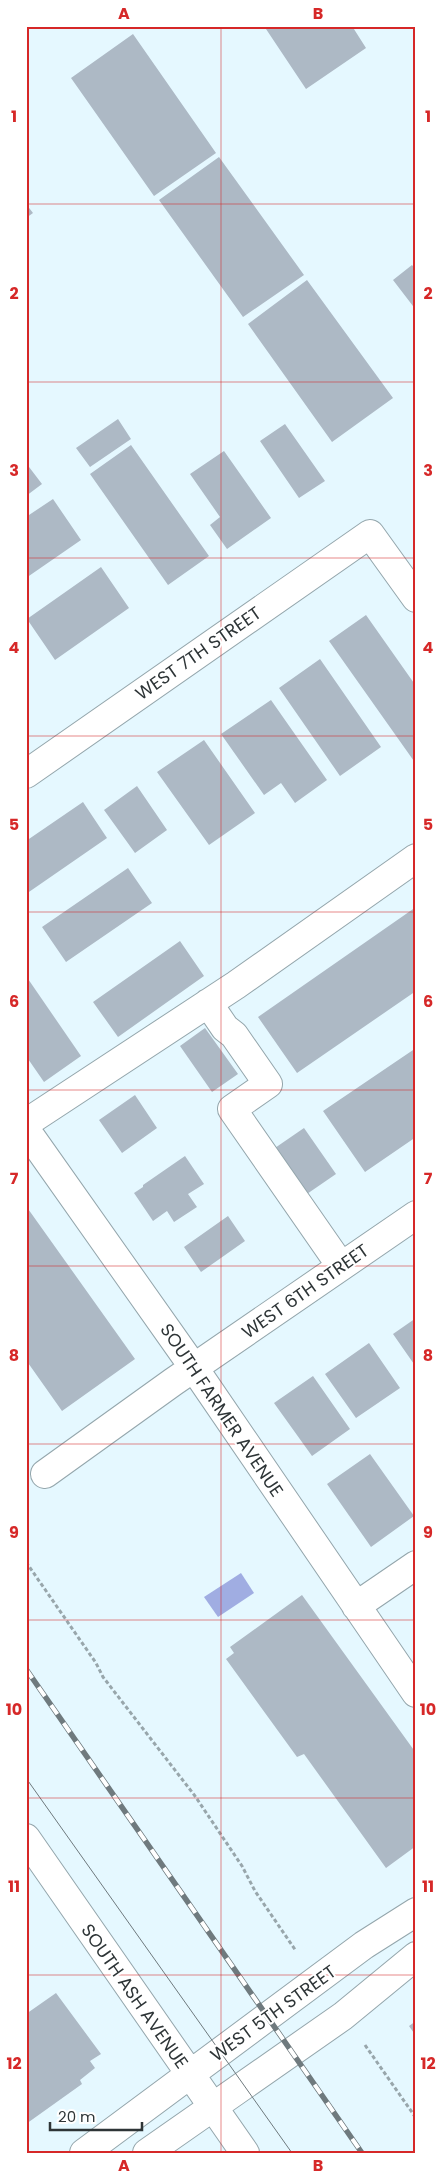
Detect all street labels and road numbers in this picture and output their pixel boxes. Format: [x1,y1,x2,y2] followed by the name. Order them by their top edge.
[130,600,266,706] street label: WEST 7TH STREET
[236,1238,374,1344] street label: WEST 6TH STREET
[155,1318,289,1502] street label: SOUTH FARMER AVENUE
[76,1919,194,2073] street label: SOUTH ASH AVENUE
[205,1959,341,2067] street label: WEST 5TH STREET

